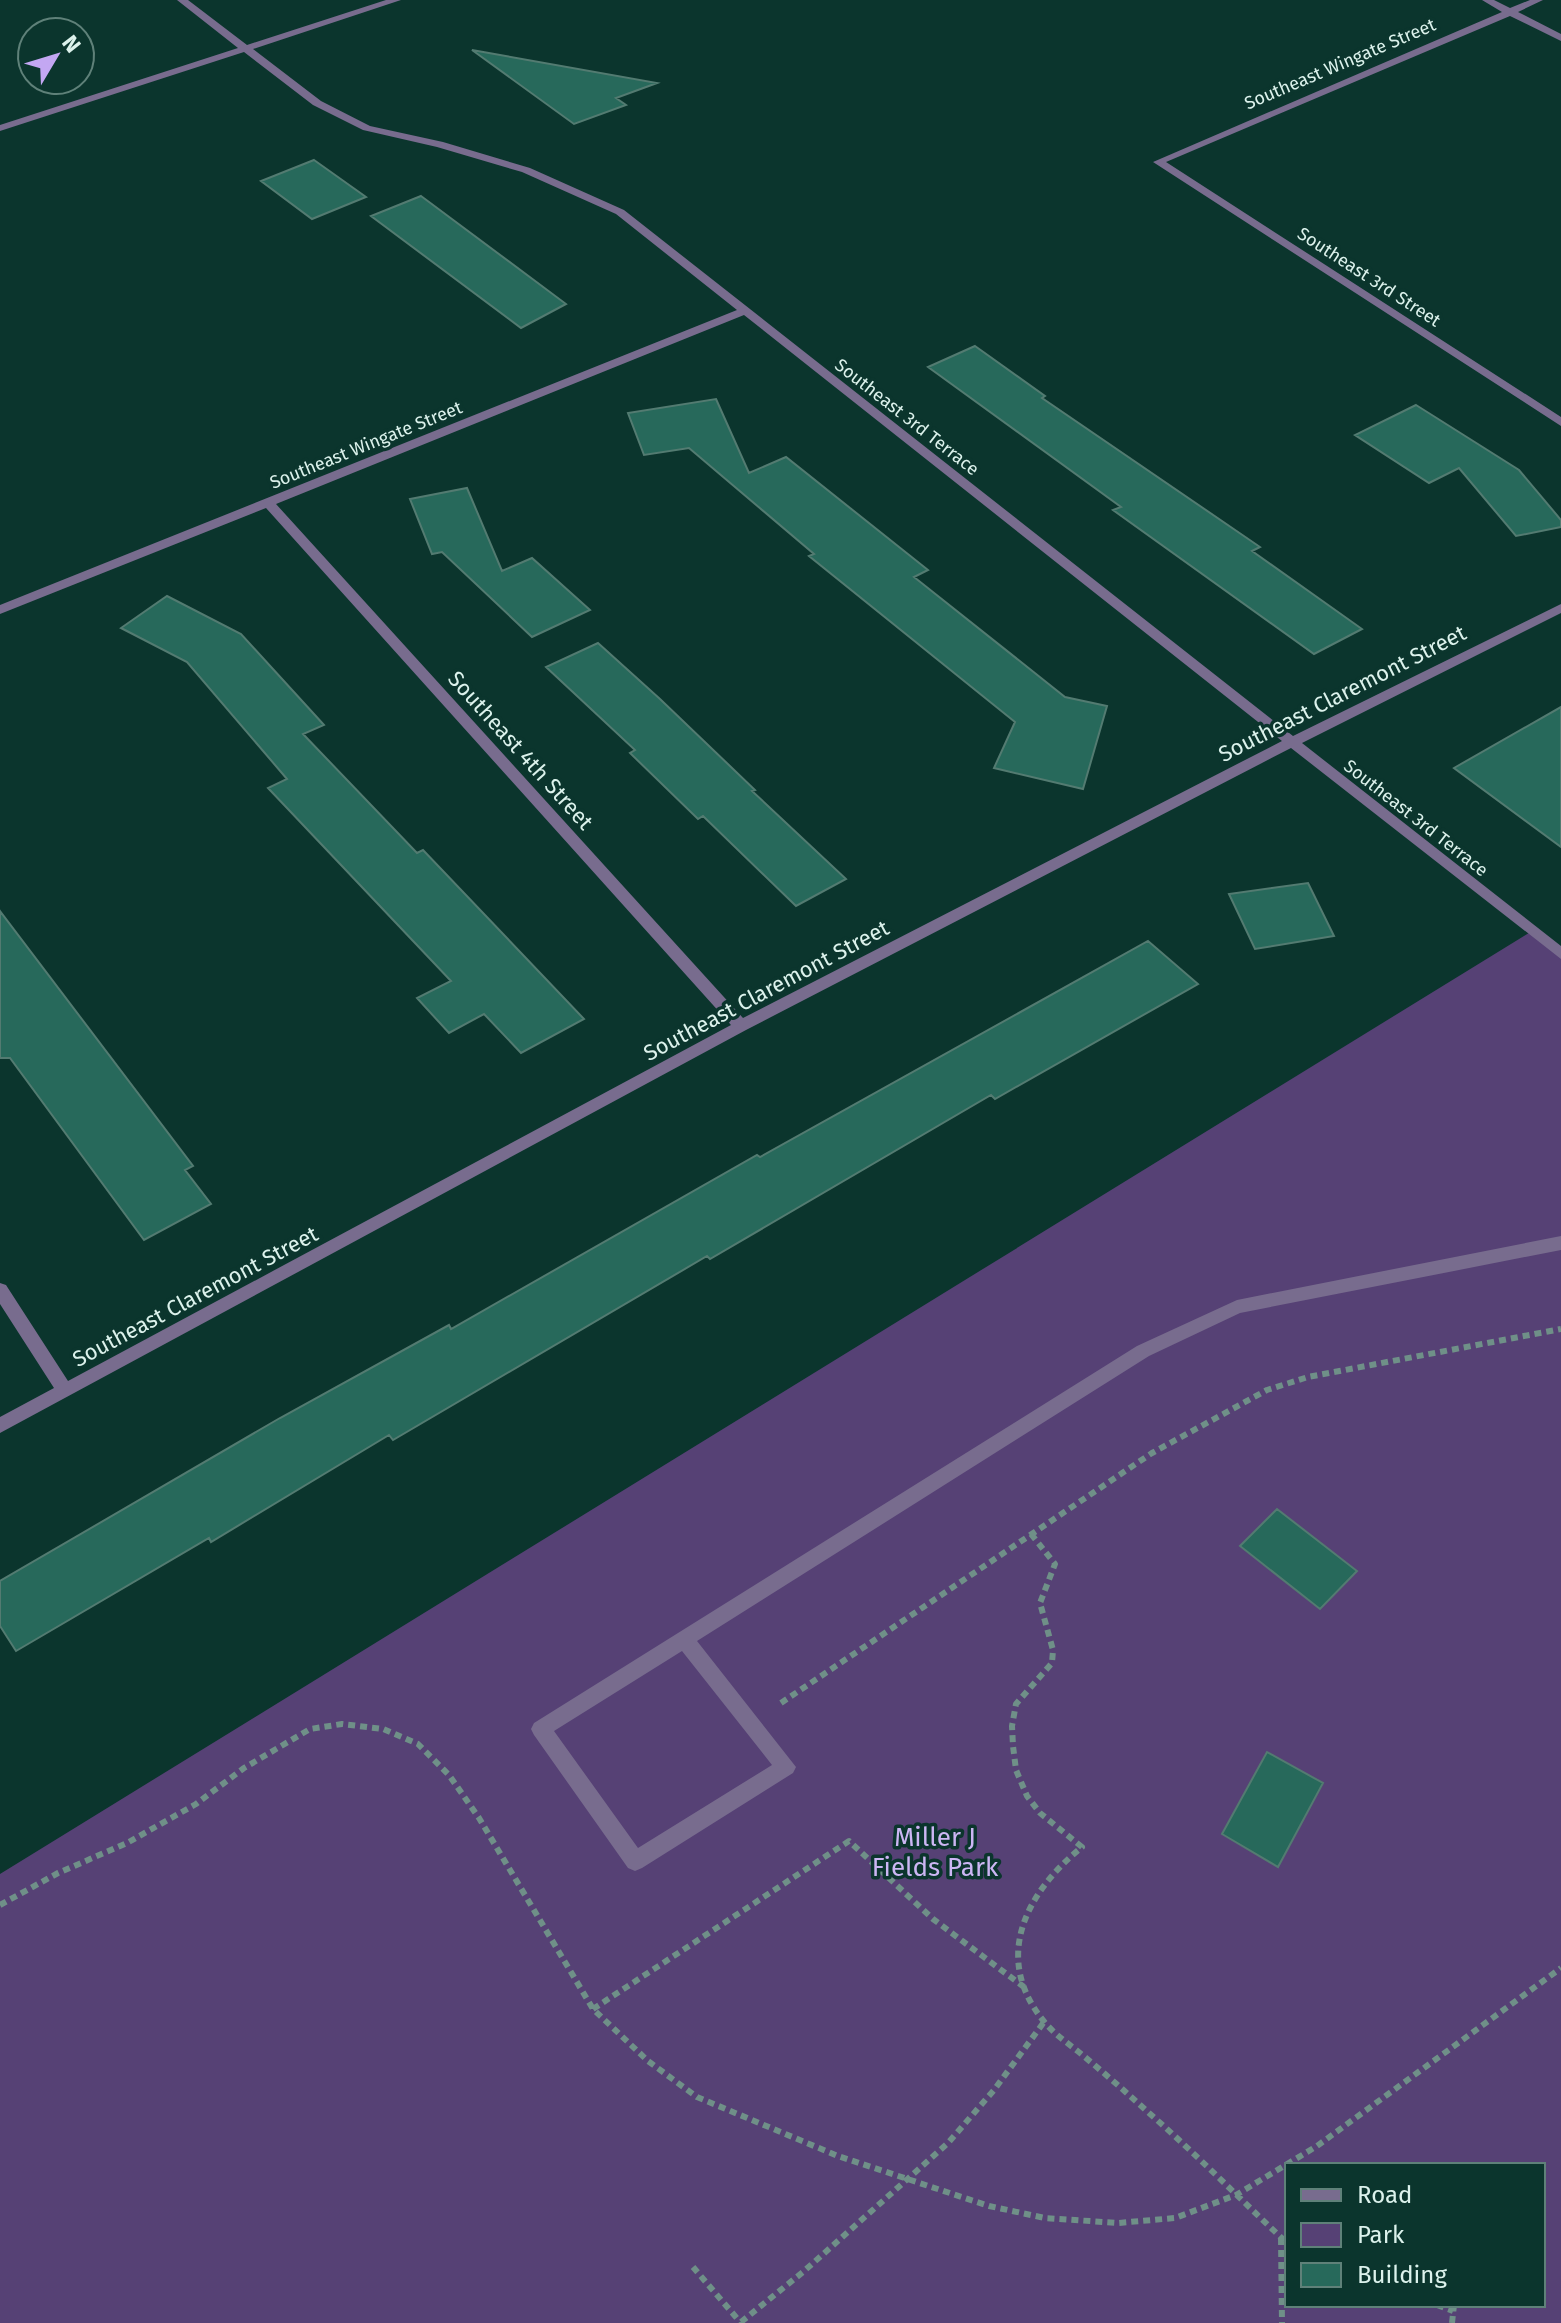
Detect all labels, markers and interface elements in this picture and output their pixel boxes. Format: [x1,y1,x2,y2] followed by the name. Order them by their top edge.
[1241,13,1439,114] street label: Southeast Wingate Street
[16,16,96,96] north arrow
[56,30,86,58] text: N
[1293,222,1445,332] street label: Southeast 3rd Street
[831,354,983,480] street label: Southeast 3rd Terrace
[267,396,466,494] street label: Southeast Wingate Street
[1214,619,1471,768] street label: Southeast Claremont Street
[442,665,599,835] street label: Southeast 4th Street
[1340,755,1492,881] street label: Southeast 3rd Terrace
[639,914,894,1067] street label: Southeast Claremont Street
[68,1220,323,1373] street label: Southeast Claremont Street
[872,1822,999,1883] park label: Miller J Fields Park
[1285,2163,1545,2307] legend
[1357,2181,1412,2209] text: Road
[1357,2221,1405,2249] text: Park
[1357,2261,1447,2289] text: Building

